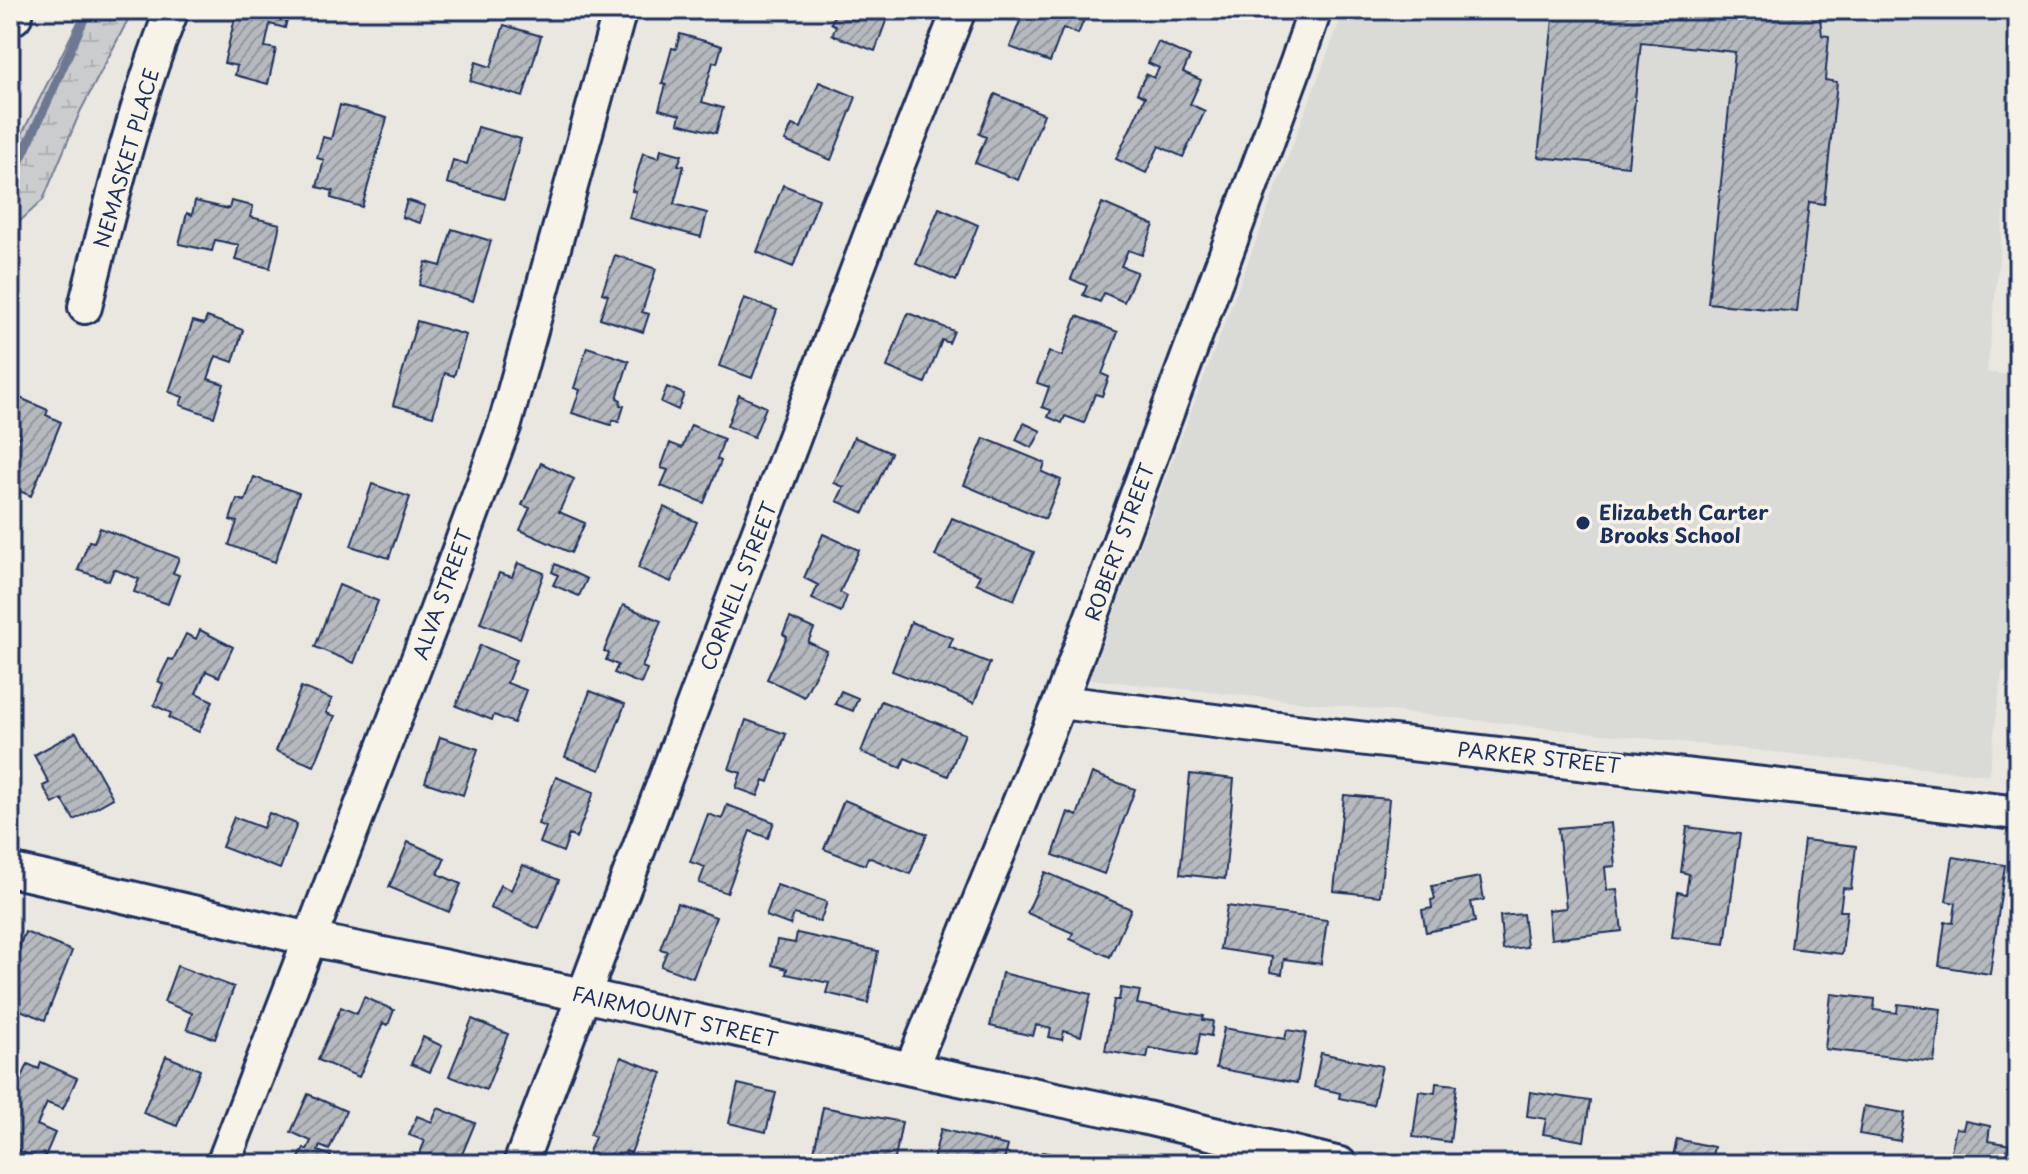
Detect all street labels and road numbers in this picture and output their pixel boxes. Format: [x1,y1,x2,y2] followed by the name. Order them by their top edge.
[86,64,166,252] street label: NEMASKET PLACE
[1077,459,1162,625] street label: ROBERT STREET
[692,497,784,675] street label: CORNELL STREET
[405,524,480,663] street label: ALVA STREET
[1456,734,1622,781] street label: PARKER STREET
[569,978,781,1054] street label: FAIRMOUNT STREET

